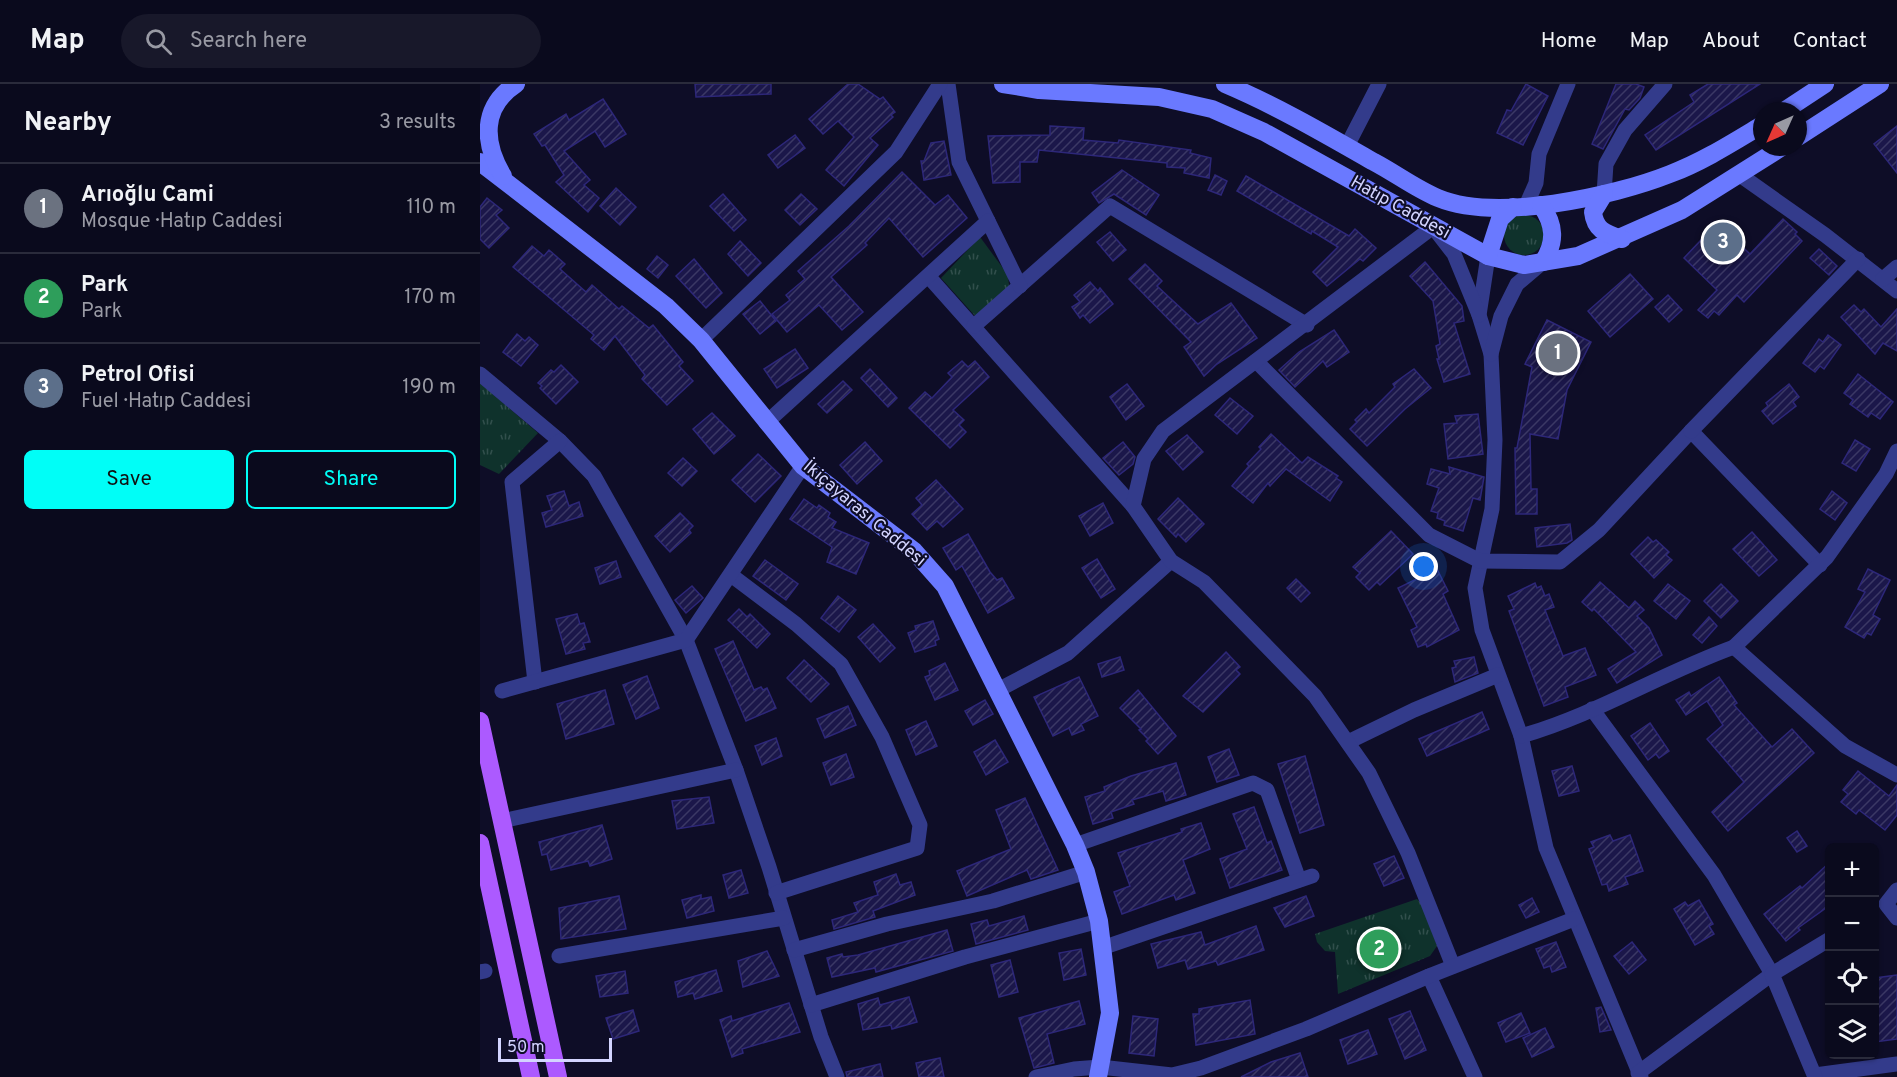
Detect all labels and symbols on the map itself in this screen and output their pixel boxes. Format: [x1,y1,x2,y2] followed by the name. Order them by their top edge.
[1753,102,1807,156] north arrow
[1346,171,1454,245] street label: Hatıp Caddesi
[1704,220,1742,264] pin: 3
[1538,330,1578,376] pin: 1
[798,454,932,572] street label: İkiçayarası Caddesi
[1409,552,1438,581] your location
[1360,926,1398,972] pin: 2
[498,1035,612,1062] scale bar

